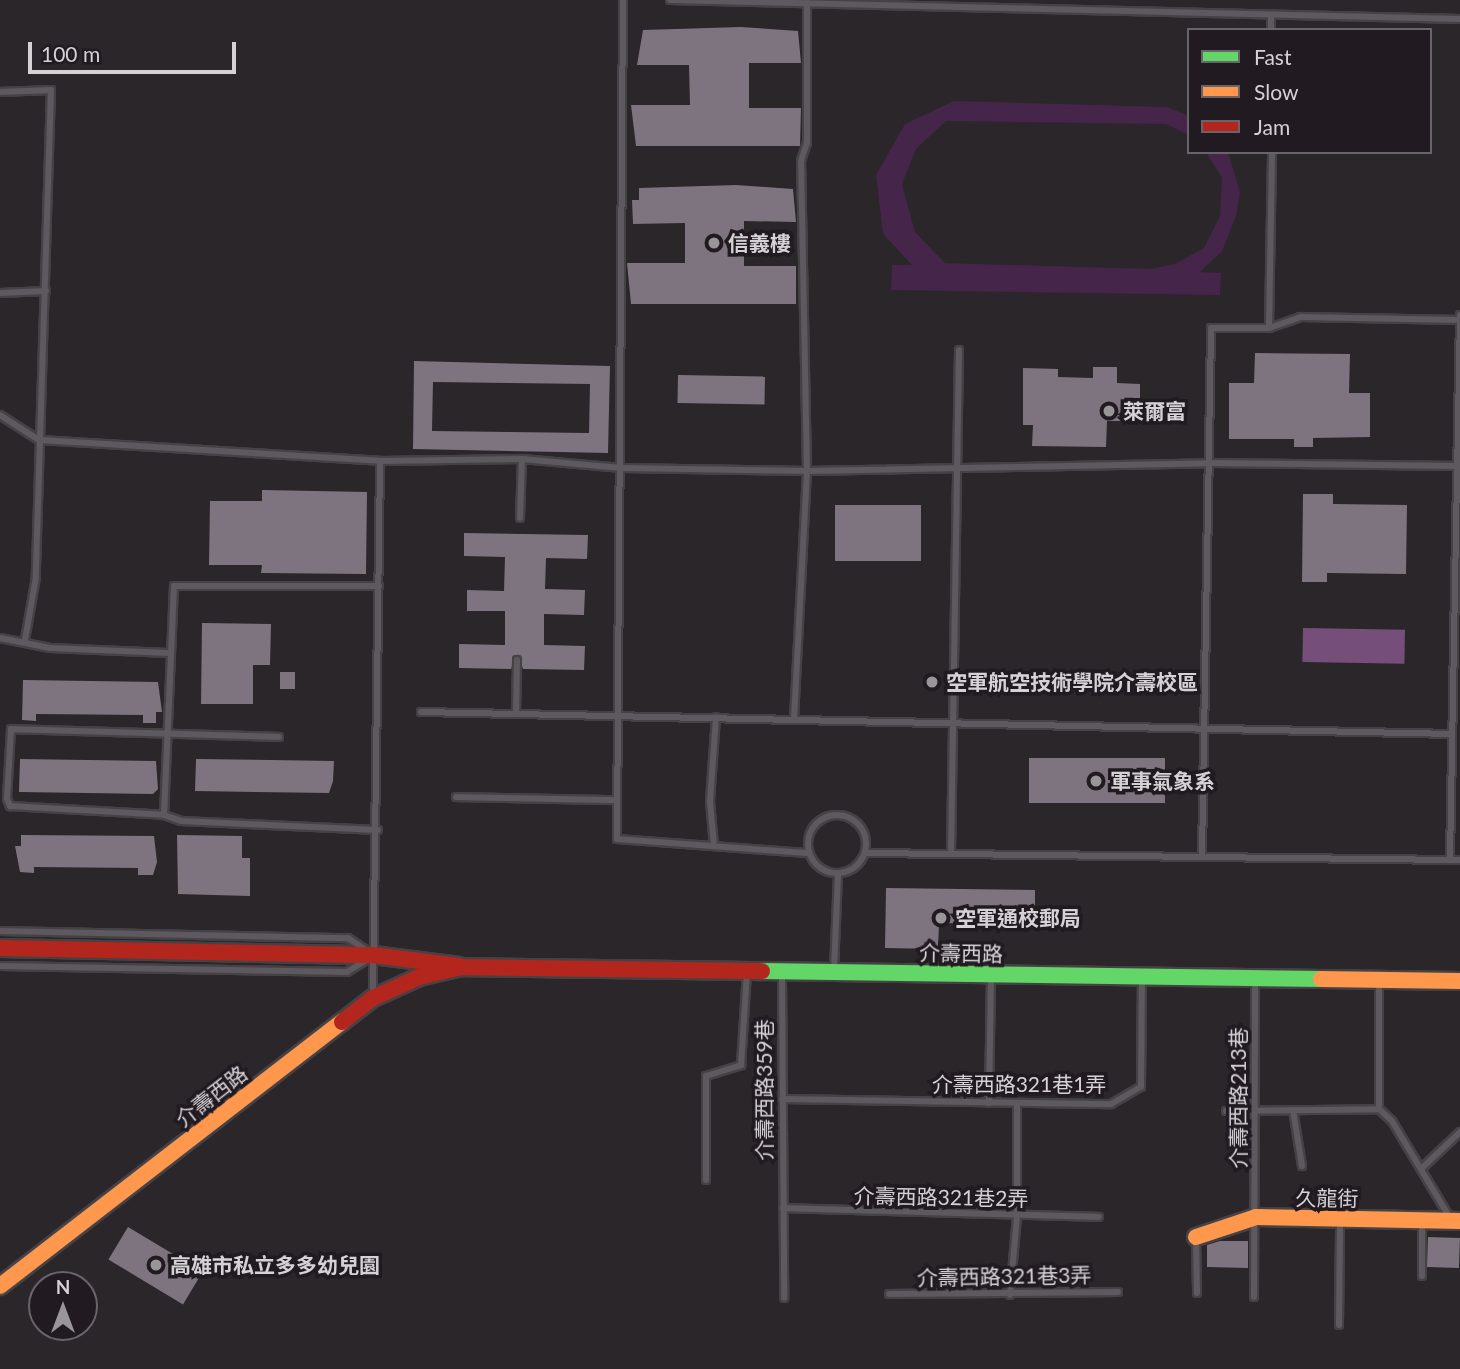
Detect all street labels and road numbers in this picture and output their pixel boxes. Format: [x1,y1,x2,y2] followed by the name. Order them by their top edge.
[919,940,1003,966] street label: 介壽西路
[751,1019,777,1161] street label: 介壽西路359巷
[1225,1027,1251,1169] street label: 介壽西路213巷
[170,1060,252,1132] street label: 介壽西路
[932,1071,1106,1097] street label: 介壽西路321巷1弄
[853,1183,1029,1211] street label: 介壽西路321巷2弄
[1295,1185,1359,1211] street label: 久龍街
[916,1262,1092,1290] street label: 介壽西路321巷3弄

